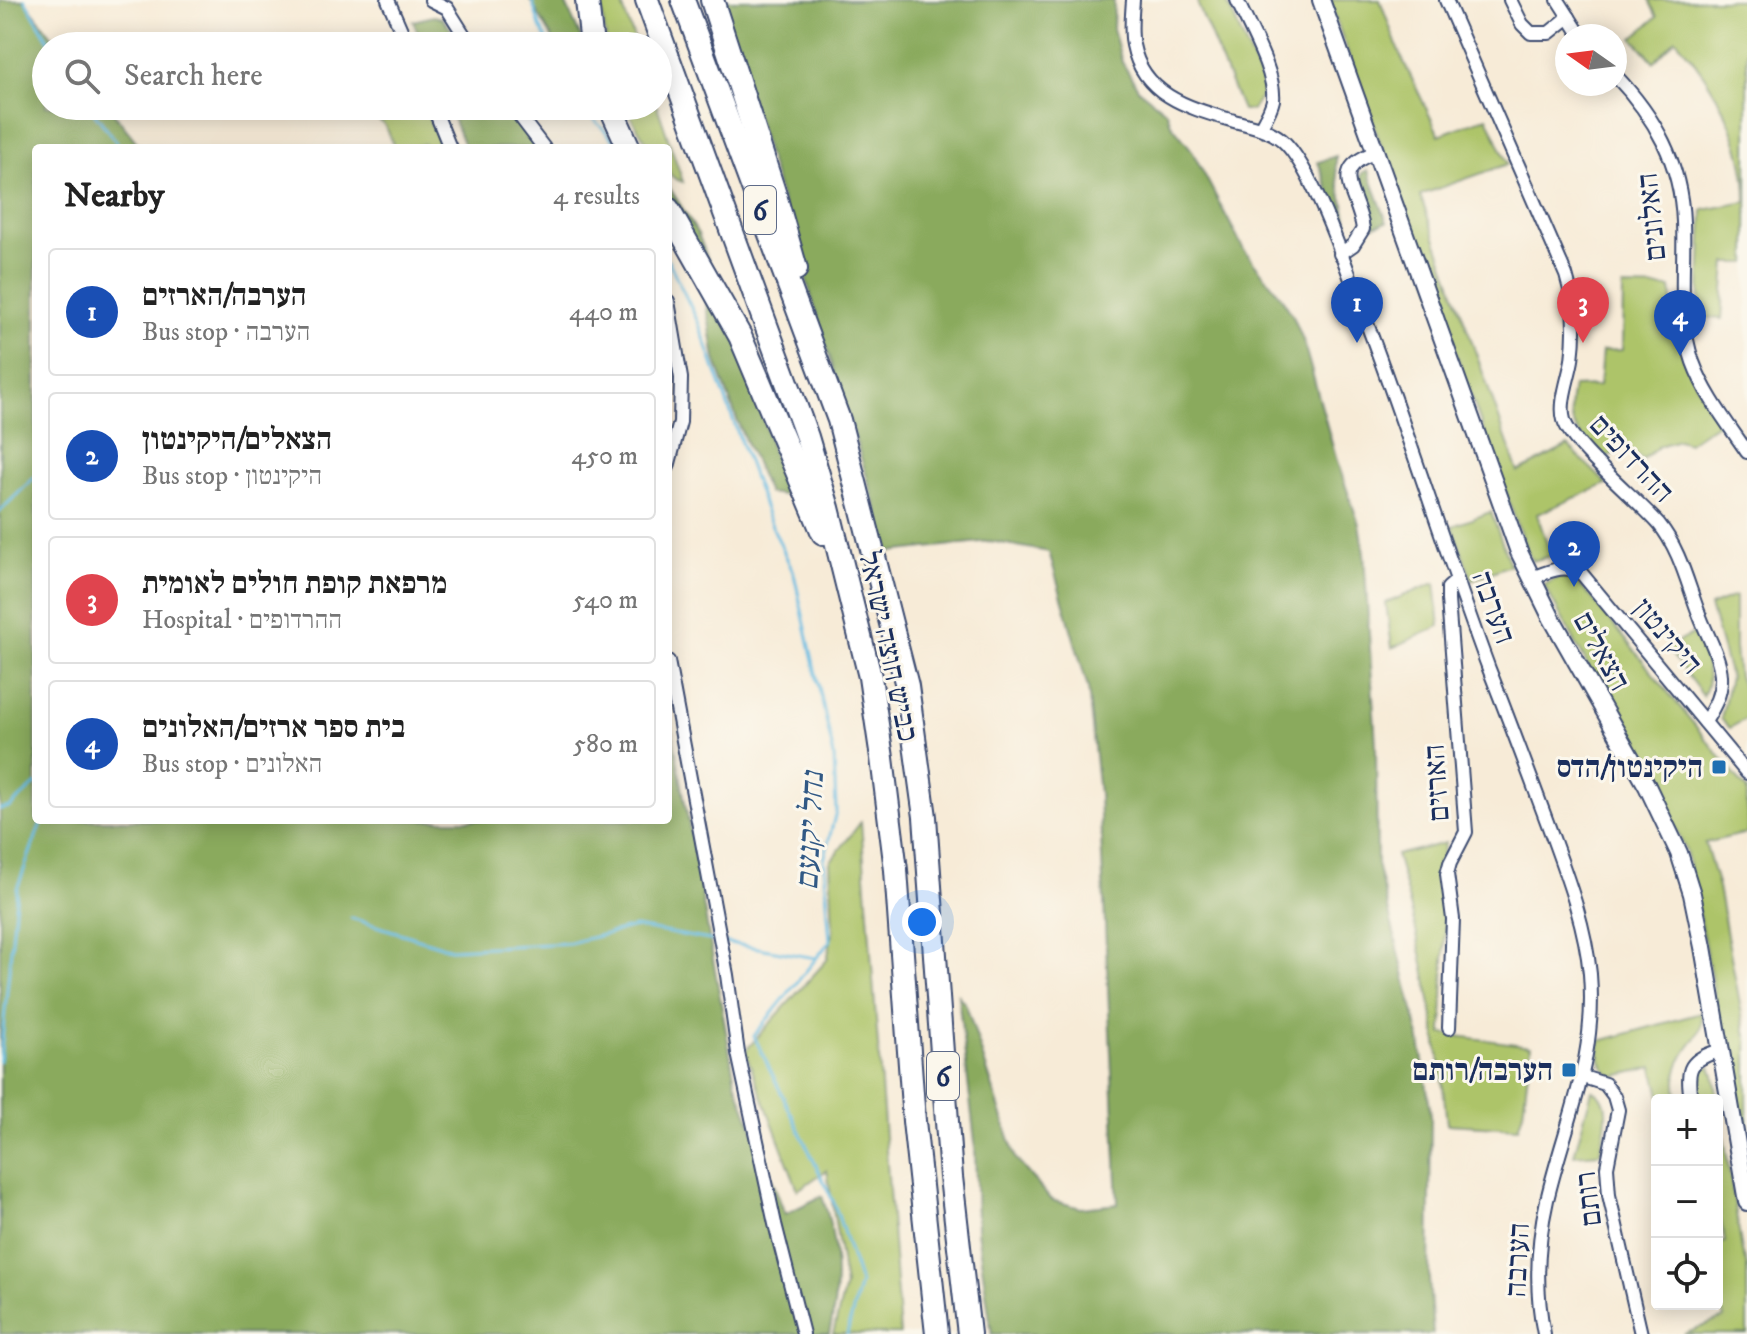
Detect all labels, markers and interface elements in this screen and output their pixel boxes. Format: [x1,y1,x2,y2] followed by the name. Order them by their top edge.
[1555,24,1627,96] north arrow
[32,32,672,120] search box
[60,54,104,98] icon: search
[124,58,263,95] text: Search here
[1629,171,1676,263] street label: האלונים
[64,175,165,217] text: Nearby
[553,180,640,213] text: 4 results
[744,186,776,234] road number: 6
[1331,277,1383,343] pin: 1
[1557,277,1609,343] pin: 3
[142,278,307,315] text: הערבה/הארזים
[1654,290,1706,356] pin: 4
[87,296,97,329] text: 1
[569,296,638,329] text: 440 m
[142,316,310,349] text: Bus stop · הערבה
[1581,407,1681,511] street label: ההרדופים
[142,422,332,459] text: הצאלים/היקינטון
[86,440,98,473] text: 2
[571,440,638,473] text: 450 m
[142,460,322,493] text: Bus stop · היקינטון
[1548,521,1600,587] pin: 2
[849,548,926,745] street label: כביש חוצה ישראל
[142,566,447,603] text: מרפאת קופת חולים לאומית
[1462,566,1523,649] street label: הערבה
[87,584,97,617] text: 3
[572,584,638,617] text: 540 m
[1624,591,1709,683] street label: היקינטון
[142,604,342,637] text: Hospital · ההרדופים
[1564,606,1637,698] street label: הצאלים
[142,710,405,747] text: בית ספר ארזים/האלונים
[85,728,99,761] text: 4
[573,728,638,761] text: 580 m
[1416,743,1459,823] street label: הארזים
[142,748,322,781] text: Bus stop · האלונים
[1556,750,1703,787] place label: היקינטון/הדס
[1710,758,1728,776] marker: היקינטון/הדס
[788,769,834,891] water label: נחל יקנעם
[902,902,942,942] your location
[927,1052,959,1100] road number: 6
[1412,1053,1553,1090] place label: הערבה/רותם
[1560,1061,1578,1079] marker: הערבה/רותם
[1651,1094,1723,1310] map controls
[1651,1094,1723,1166] button: +
[1651,1166,1723,1238] button: −
[1568,1169,1611,1229] street label: רותם
[1498,1222,1539,1298] street label: הערבה
[1651,1238,1723,1310] button: locate

